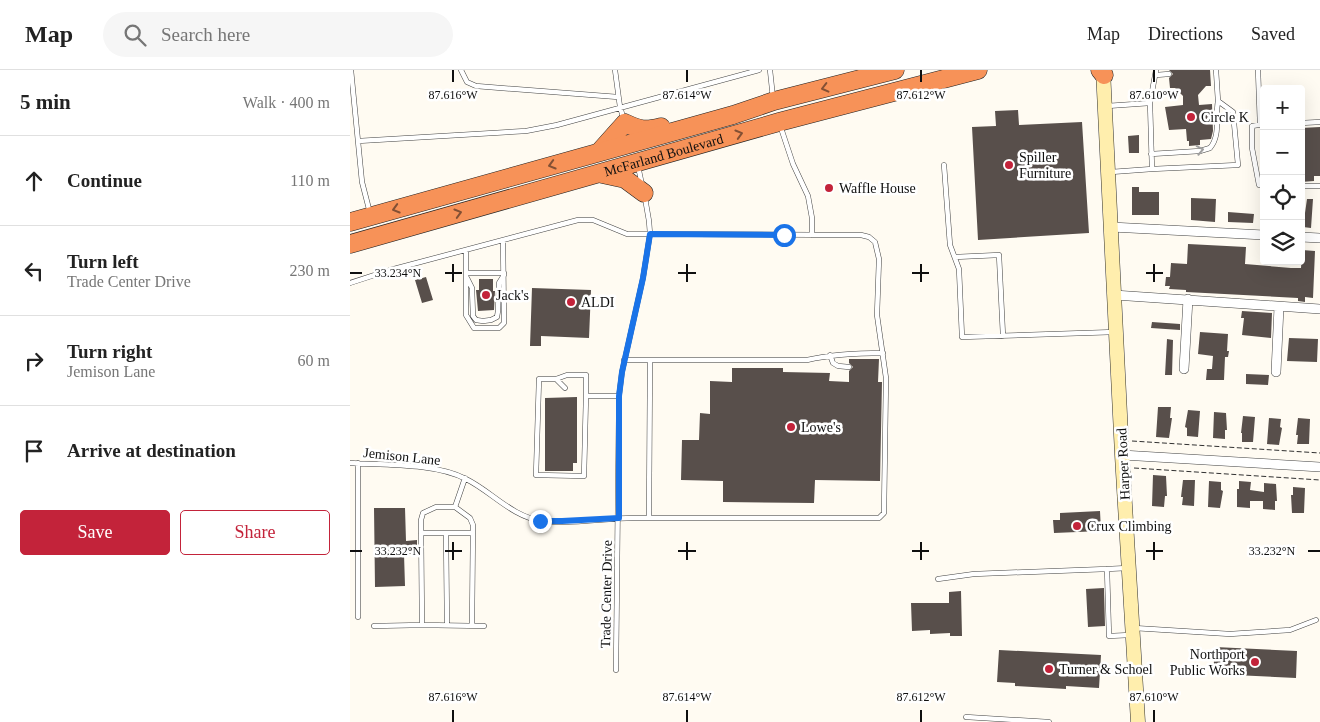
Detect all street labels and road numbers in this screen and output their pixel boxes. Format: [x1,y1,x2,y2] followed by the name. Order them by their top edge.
[602,131,725,179] street label: McFarland Boulevard
[1114,428,1133,500] street label: Harper Road
[363,445,441,468] street label: Jemison Lane
[598,540,615,648] street label: Trade Center Drive

